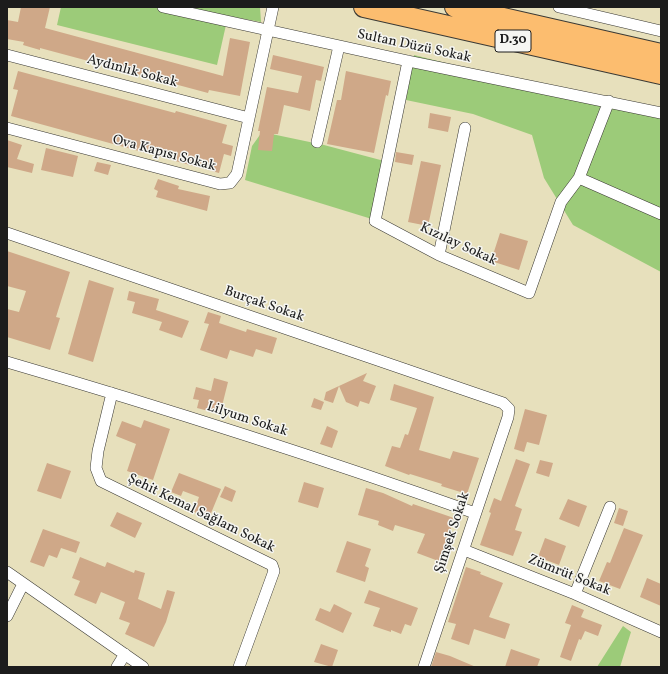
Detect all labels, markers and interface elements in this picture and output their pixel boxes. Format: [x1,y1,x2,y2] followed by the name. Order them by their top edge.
[356,27,472,67] street label: Sultan Düzü Sokak
[495,30,531,52] road number: D.30
[85,52,179,92] street label: Aydınlık Sokak
[110,132,218,176] street label: Ova Kapısı Sokak
[417,220,499,270] street label: Kızılay Sokak
[222,283,306,327] street label: Burçak Sokak
[204,399,290,441] street label: Lilyum Sokak
[125,471,277,557] street label: Şehit Kemal Sağlam Sokak
[432,490,474,576] street label: Şimşek Sokak
[525,552,613,600] street label: Zümrüt Sokak

